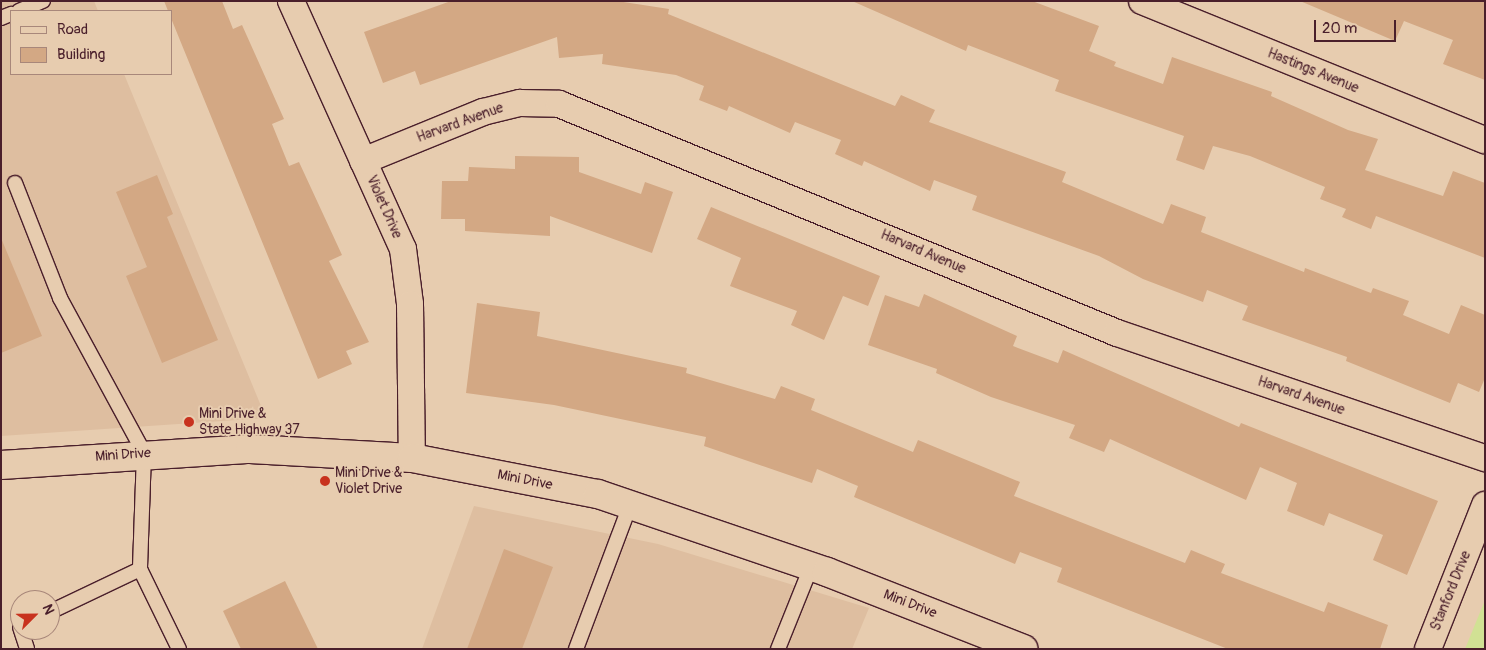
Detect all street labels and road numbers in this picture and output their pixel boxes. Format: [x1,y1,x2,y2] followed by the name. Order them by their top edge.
[1265,45,1361,97] street label: Hastings Avenue
[414,100,506,146] street label: Harvard Avenue
[363,173,405,241] street label: Violet Drive
[878,227,968,277] street label: Harvard Avenue
[1255,373,1347,419] street label: Harvard Avenue
[95,445,151,465] street label: Mini Drive
[496,466,554,494] street label: Mini Drive
[1427,549,1475,633] street label: Stanford Drive
[881,586,939,622] street label: Mini Drive

